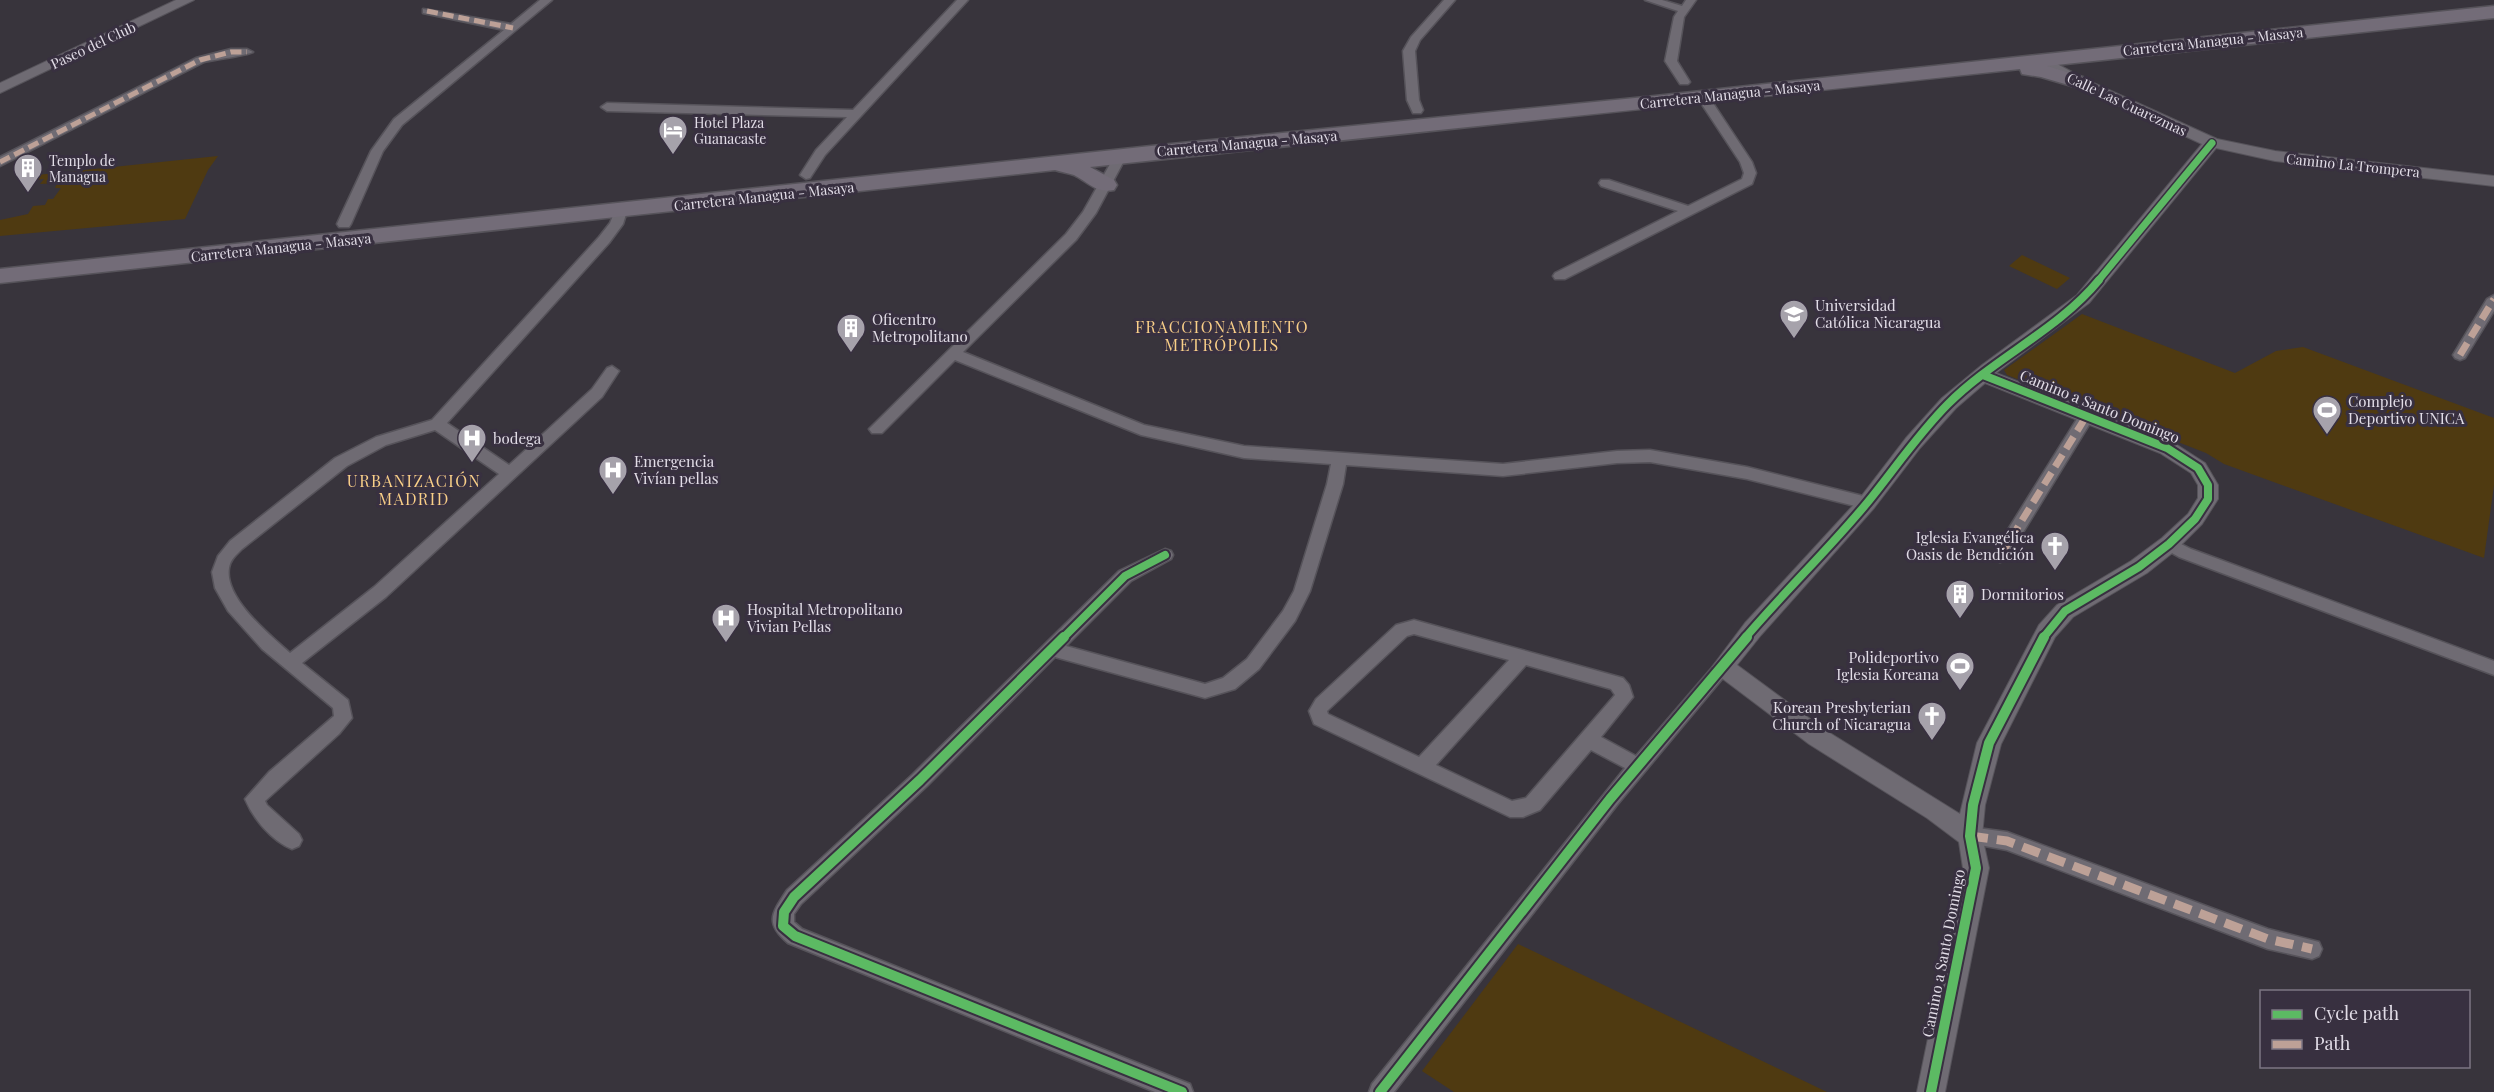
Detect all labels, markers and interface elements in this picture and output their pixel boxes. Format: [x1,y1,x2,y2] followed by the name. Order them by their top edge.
[47,17,139,73] street label: Paseo del Club
[2122,22,2304,60] street label: Carretera Managua - Masaya
[2064,68,2190,140] street label: Calle Las Cuarezmas
[1639,75,1821,113] street label: Carretera Managua - Masaya
[694,113,766,148] place label: Hotel Plaza Guanacaste
[657,114,689,156] hotel icon: Hotel Plaza Guanacaste
[1156,126,1338,160] street label: Carretera Managua - Masaya
[2285,149,2421,181] street label: Camino La Trompera
[49,151,115,186] place label: Templo de Managua
[12,152,44,194] building icon: Templo de Managua
[673,177,855,215] street label: Carretera Managua - Masaya
[190,228,372,266] street label: Carretera Managua - Masaya
[1815,295,1942,332] place label: Universidad Católica Nicaragua
[1778,298,1810,340] school or university icon: Universidad Católica Nicaragua
[872,309,968,346] place label: Oficentro Metropolitano
[835,312,867,354] building icon: Oficentro Metropolitano
[1135,316,1309,355] district label: FRACCIONAMIENTO METRÓPOLIS
[2017,365,2183,447] street label: Camino a Santo Domingo
[2348,391,2465,428] place label: Complejo Deportivo UNICA
[2311,394,2343,436] sports icon: Complejo Deportivo UNICA
[456,422,488,464] hospital icon: bodega
[493,428,542,448] place label: bodega
[633,451,718,488] place label: Emergencia Vivían pellas
[597,454,629,496] hospital icon: Emergencia Vivían pellas
[347,470,481,509] district label: URBANIZACIÓN MADRID
[1906,527,2035,564] place label: Iglesia Evangélica Oasis de Bendición
[2039,530,2071,572] church icon: Iglesia Evangélica Oasis de Bendición
[1944,578,1976,620] building icon: Dormitorios
[1981,584,2064,604] place label: Dormitorios
[746,599,903,636] place label: Hospital Metropolitano Vivian Pellas
[710,602,742,644] hospital icon: Hospital Metropolitano Vivian Pellas
[1836,647,1940,684] place label: Polideportivo Iglesia Koreana
[1944,650,1976,692] sports icon: Polideportivo Iglesia Koreana
[1772,697,1912,734] place label: Korean Presbyterian Church of Nicaragua
[1916,700,1948,742] church icon: Korean Presbyterian Church of Nicaragua
[1917,867,1969,1039] street label: Camino a Santo Domingo
[2260,990,2470,1068] legend
[2314,1001,2399,1025] text: Cycle path
[2314,1031,2351,1055] text: Path

